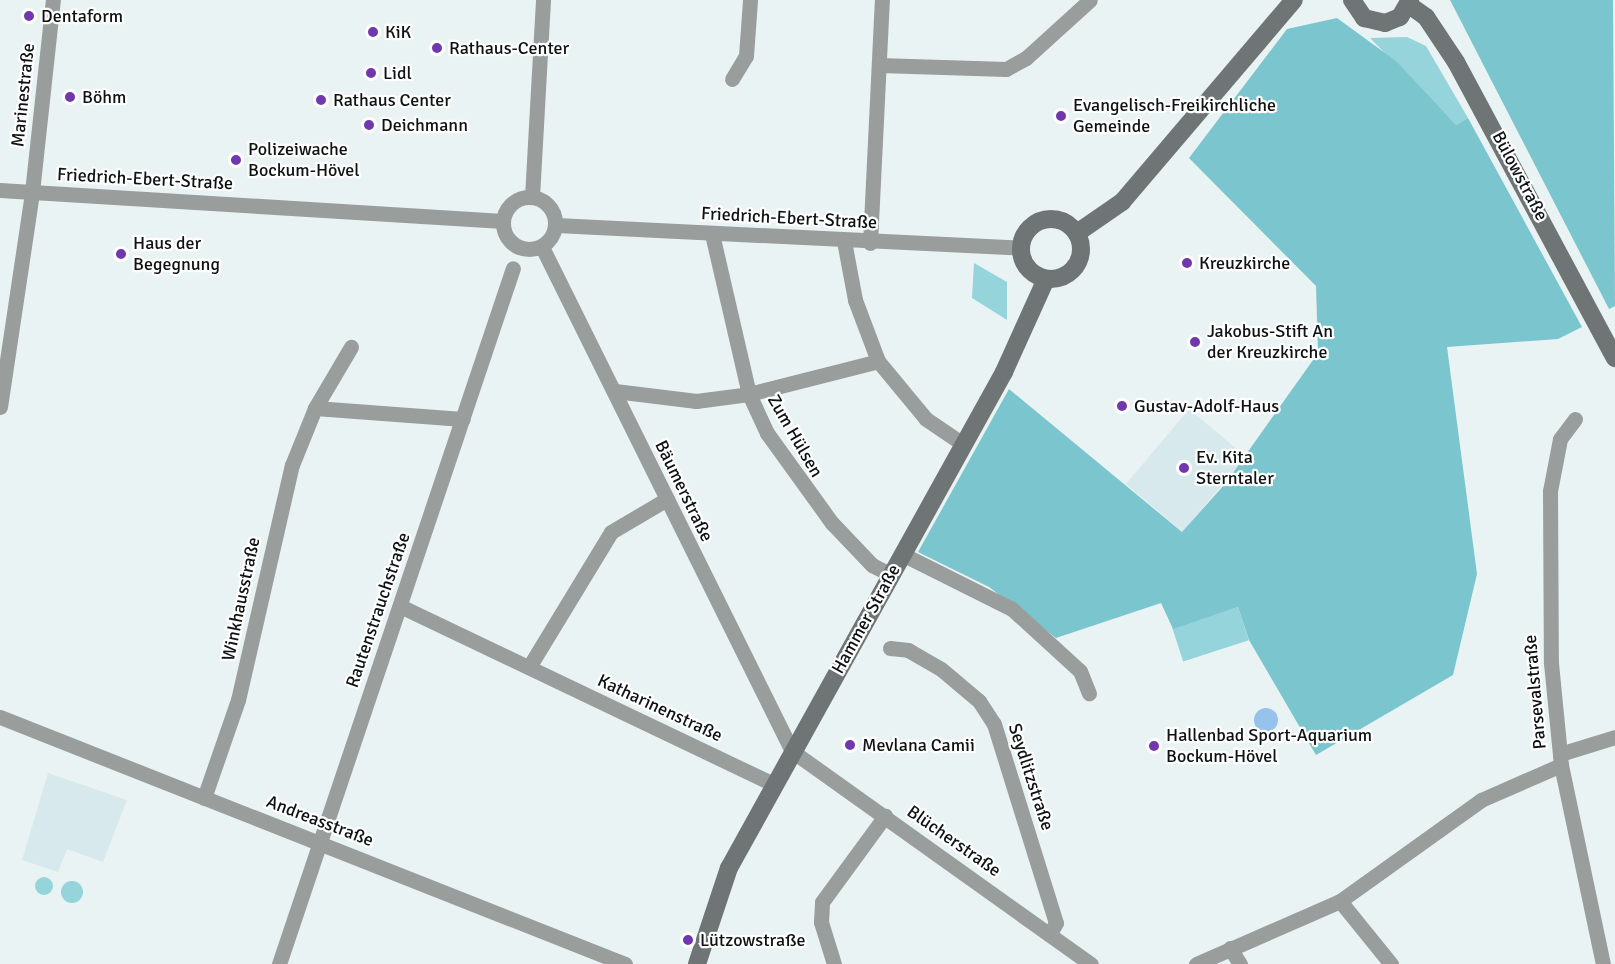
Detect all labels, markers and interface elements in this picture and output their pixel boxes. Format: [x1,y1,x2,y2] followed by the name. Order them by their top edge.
[41,5,123,27] place label: Dentaform
[22,9,36,23] marker: Dentaform
[385,21,411,43] place label: KiK
[366,25,380,39] marker: KiK
[449,37,569,59] place label: Rathaus-Center
[430,41,444,55] marker: Rathaus-Center
[7,42,39,148] street label: Marinestraße
[383,62,412,84] place label: Lidl
[364,66,378,80] marker: Lidl
[82,86,126,108] place label: Böhm
[333,89,451,111] place label: Rathaus Center
[63,90,77,104] marker: Böhm
[314,93,328,107] marker: Rathaus Center
[1073,95,1276,138] place label: Evangelisch-Freikirchliche Gemeinde
[1054,109,1068,123] marker: Evangelisch-Freikirchliche Gemeinde
[381,114,468,136] place label: Deichmann
[362,118,376,132] marker: Deichmann
[1487,128,1553,224] street label: Bülowstraße
[248,139,360,182] place label: Polizeiwache Bockum-Hövel
[229,153,243,167] marker: Polizeiwache Bockum-Hövel
[56,164,234,194] street label: Friedrich-Ebert-Straße
[700,203,878,233] street label: Friedrich-Ebert-Straße
[133,233,220,276] place label: Haus der Begegnung
[114,247,128,261] marker: Haus der Begegnung
[1199,252,1290,274] place label: Kreuzkirche
[1180,256,1194,270] marker: Kreuzkirche
[1207,321,1333,364] place label: Jakobus-Stift An der Kreuzkirche
[1188,335,1202,349] marker: Jakobus-Stift An der Kreuzkirche
[763,391,827,481] street label: Zum Hülsen
[1134,395,1279,417] place label: Gustav-Adolf-Haus
[1115,399,1129,413] marker: Gustav-Adolf-Haus
[650,437,718,545] street label: Bäumerstraße
[1196,447,1274,490] place label: Ev. Kita Sterntaler
[1177,461,1191,475] marker: Ev. Kita Sterntaler
[341,530,415,690] street label: Rautenstrauchstraße
[217,535,265,663] street label: Winkhausstraße
[827,561,905,677] street label: Hammer Straße
[1519,634,1551,750] street label: Parsevalstraße
[594,670,726,746] street label: Katharinenstraße
[1004,721,1058,833] street label: Seydlitzstraße
[1166,725,1372,768] place label: Hallenbad Sport-Aquarium Bockum-Hövel
[862,734,975,756] place label: Mevlana Camii
[843,738,857,752] marker: Mevlana Camii
[1147,739,1161,753] marker: Hallenbad Sport-Aquarium Bockum-Hövel
[264,791,376,851] street label: Andreasstraße
[903,801,1005,881] street label: Blücherstraße
[700,929,805,951] place label: Lützowstraße
[681,933,695,947] marker: Lützowstraße

